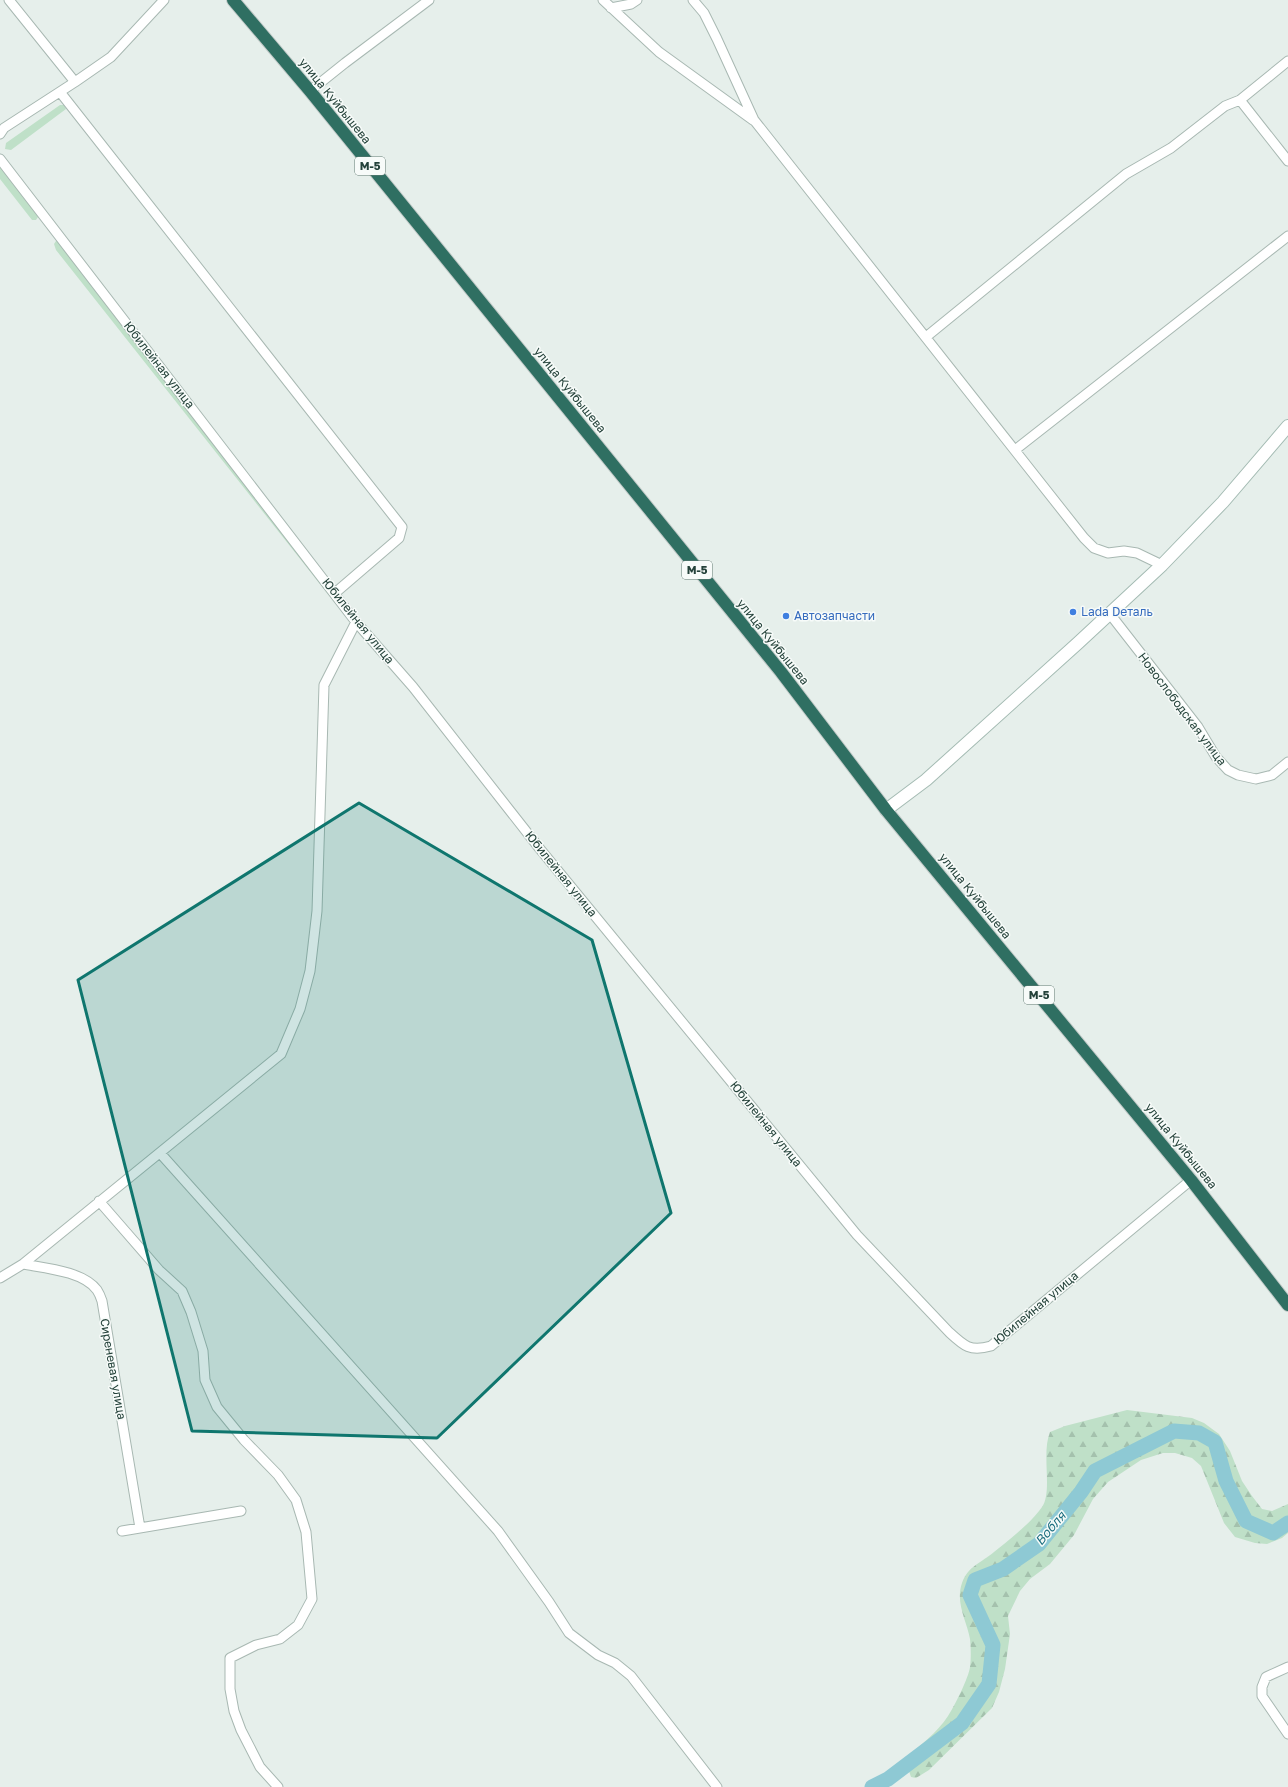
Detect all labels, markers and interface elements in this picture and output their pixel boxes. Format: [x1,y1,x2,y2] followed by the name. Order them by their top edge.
[296,55,375,147] street label: улица Куйбышева
[355,157,385,175] road number: М-5
[121,318,198,411] street label: Юбилейная улица
[531,344,610,436] street label: улица Куйбышева
[682,561,712,579] road number: М-5
[319,575,398,667] street label: Юбилейная улица
[734,596,813,688] street label: улица Куйбышева
[1081,604,1153,619] place label: Lada Dеталь
[1068,607,1078,617] marker: Lada Dеталь
[794,608,875,623] place label: Автозапчасти
[781,611,791,621] marker: Автозапчасти
[1135,649,1230,768] street label: Новослободская улица
[522,828,601,920] street label: Юбилейная улица
[936,850,1015,942] street label: улица Куйбышева
[1024,986,1054,1004] road number: М-5
[727,1078,806,1170] street label: Юбилейная улица
[1142,1100,1221,1192] street label: улица Куйбышева
[990,1268,1081,1348] street label: Юбилейная улица
[97,1317,130,1421] street label: Сиреневая улица
[1031,1507,1070,1548] water label: Вобля

